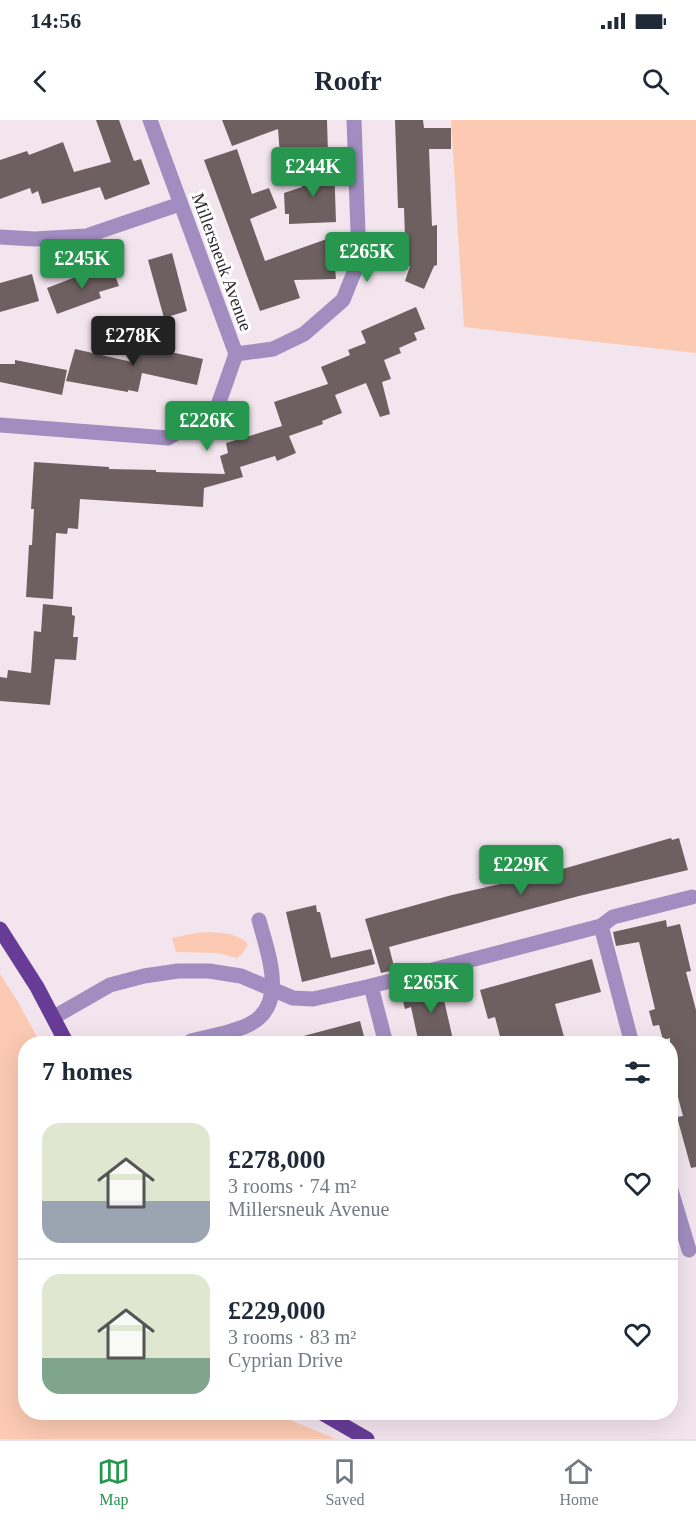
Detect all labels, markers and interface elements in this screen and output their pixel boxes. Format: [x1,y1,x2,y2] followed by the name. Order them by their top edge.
[30,8,81,33] text: 14:56
[24,65,57,98] icon: back
[639,65,672,98] icon: search
[314,66,382,96] text: Roofr
[271,147,355,198] pin: £244K
[285,155,341,177] text: £244K
[188,190,256,334] street label: Millersneuk Avenue
[325,232,409,283] pin: £265K
[40,239,124,290] pin: £245K
[339,240,395,262] text: £265K
[54,247,110,269] text: £245K
[91,316,175,367] pin: £278K
[105,324,161,346] text: £278K
[165,401,249,452] pin: £226K
[179,409,235,431] text: £226K
[479,845,563,896] pin: £229K
[493,853,549,875] text: £229K
[389,963,473,1014] pin: £265K
[403,971,459,993] text: £265K
[621,1056,654,1089] icon: filters
[42,1057,132,1086] text: 7 homes
[228,1145,326,1174] text: £278,000
[90,1147,162,1219] icon: home
[621,1167,654,1200] icon: heart
[228,1175,356,1197] text: 3 rooms · 74 m²
[228,1198,389,1220] text: Millersneuk Avenue
[228,1296,326,1325] text: £229,000
[90,1298,162,1370] icon: home
[621,1318,654,1351] icon: heart
[228,1326,356,1348] text: 3 rooms · 83 m²
[228,1349,343,1371] text: Cyprian Drive
[97,1455,130,1509] tab: Map
[325,1455,364,1509] tab: Saved
[559,1455,599,1509] tab: Home

